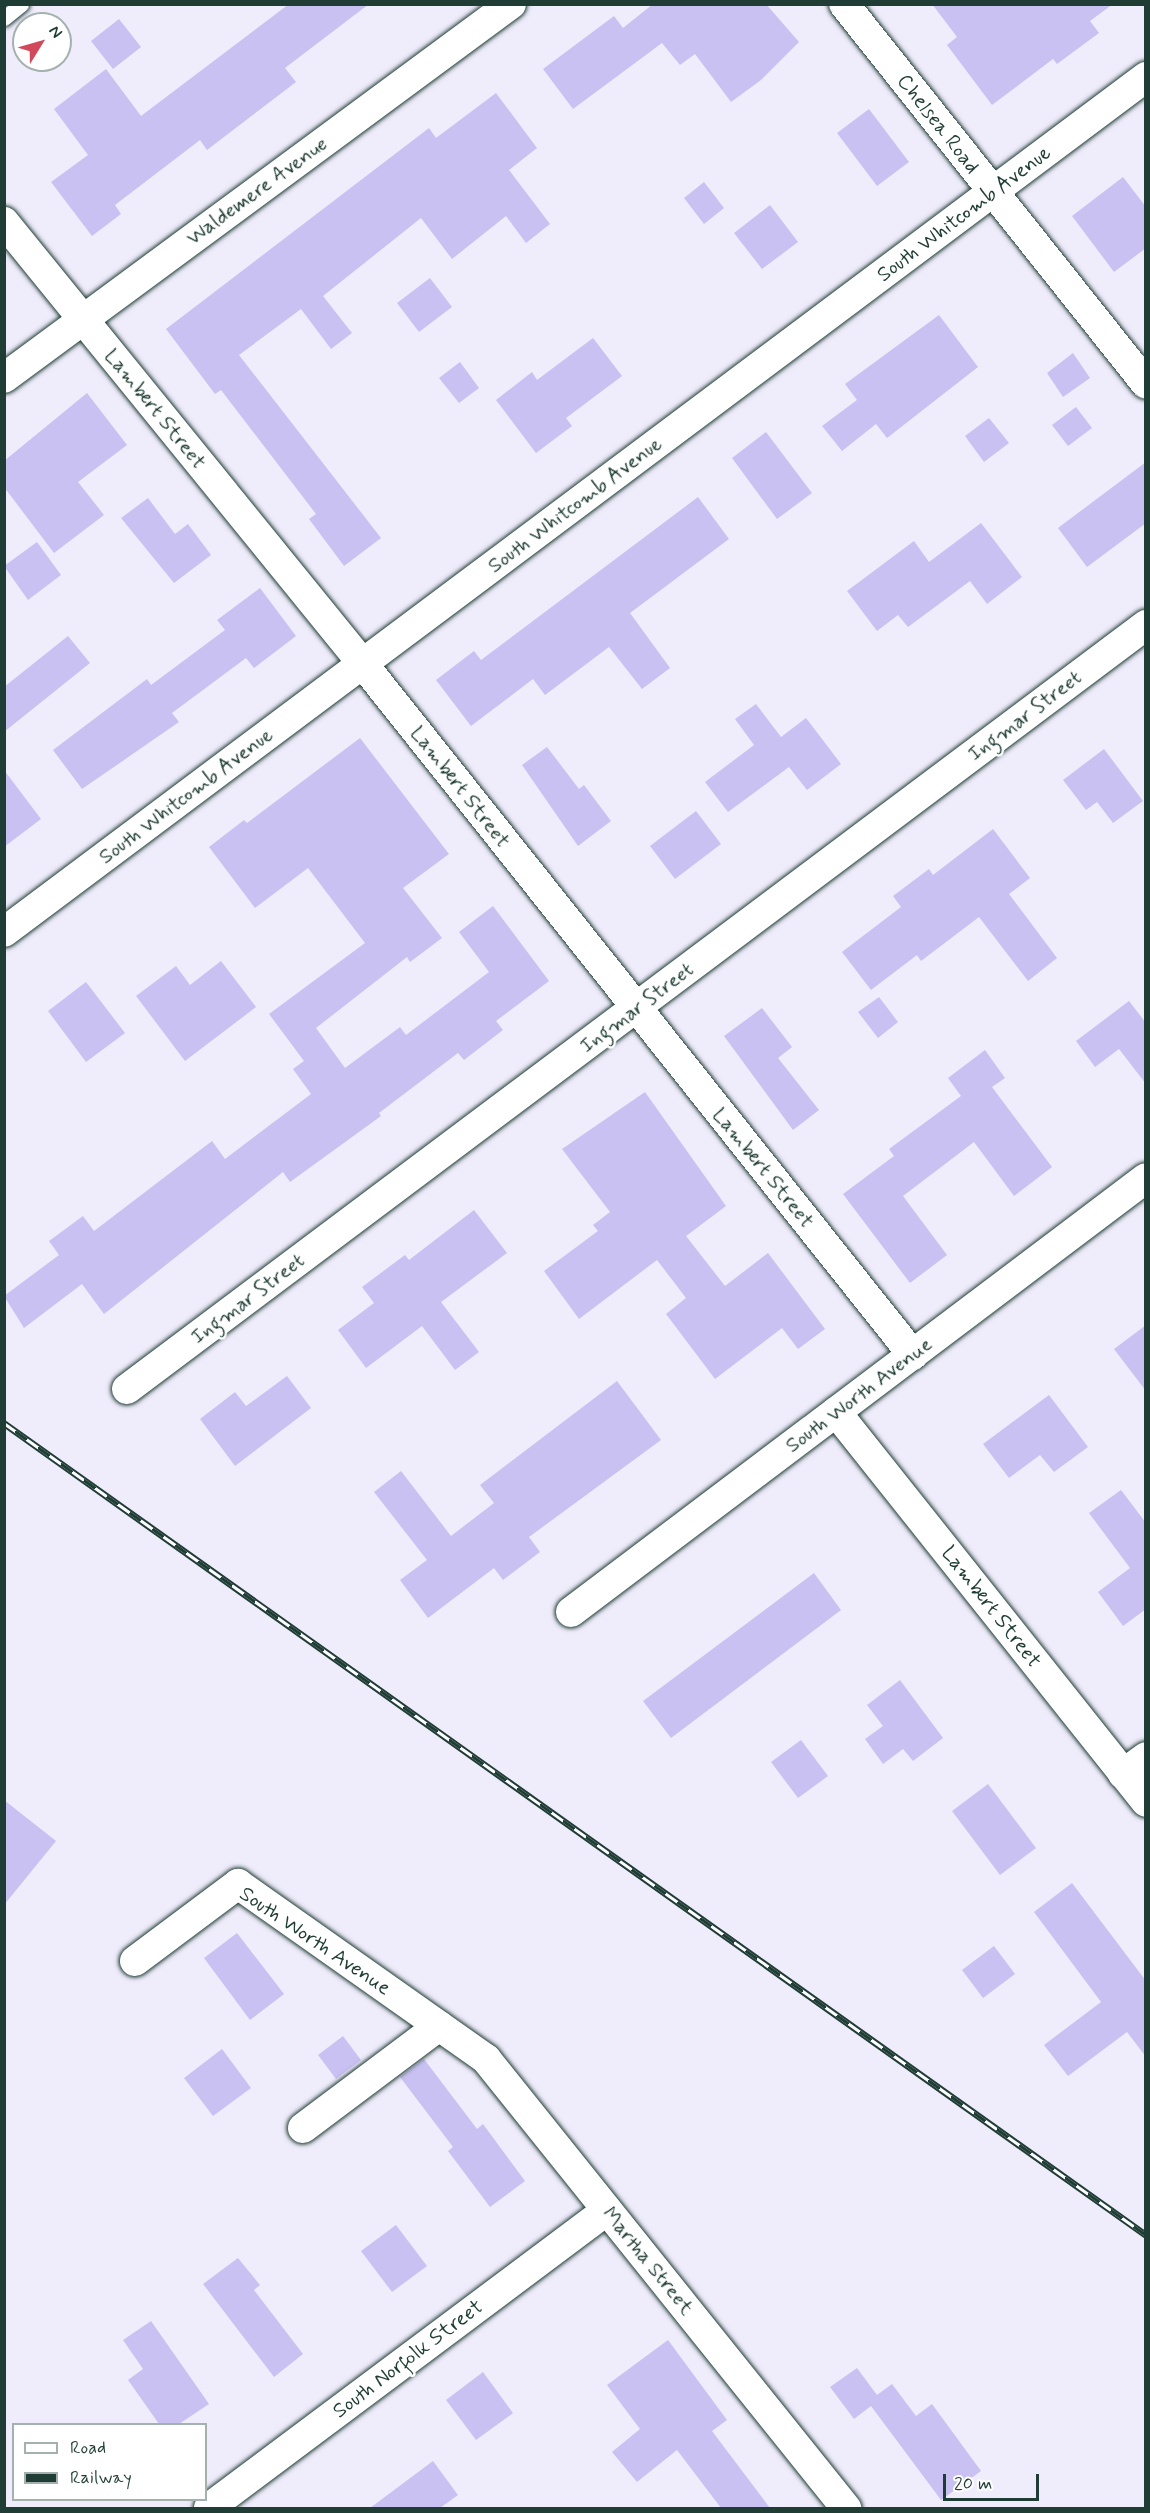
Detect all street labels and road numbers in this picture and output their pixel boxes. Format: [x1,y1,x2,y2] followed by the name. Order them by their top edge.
[891,69,985,179] street label: Chelsea Road
[180,131,334,251] street label: Waldemere Avenue
[871,139,1057,289] street label: South Whitcomb Avenue
[99,344,211,474] street label: Lambert Street
[482,430,668,580] street label: South Whitcomb Avenue
[962,664,1088,768] street label: Ingmar Street
[93,721,279,871] street label: South Whitcomb Avenue
[405,721,515,853] street label: Lambert Street
[574,956,700,1060] street label: Ingmar Street
[707,1103,819,1233] street label: Lambert Street
[185,1247,311,1351] street label: Ingmar Street
[781,1332,937,1458] street label: South Worth Avenue
[936,1541,1046,1673] street label: Lambert Street
[235,1881,395,2001] street label: South Worth Avenue
[597,2202,699,2320] street label: Martha Street
[328,2295,488,2423] street label: South Norfolk Street

